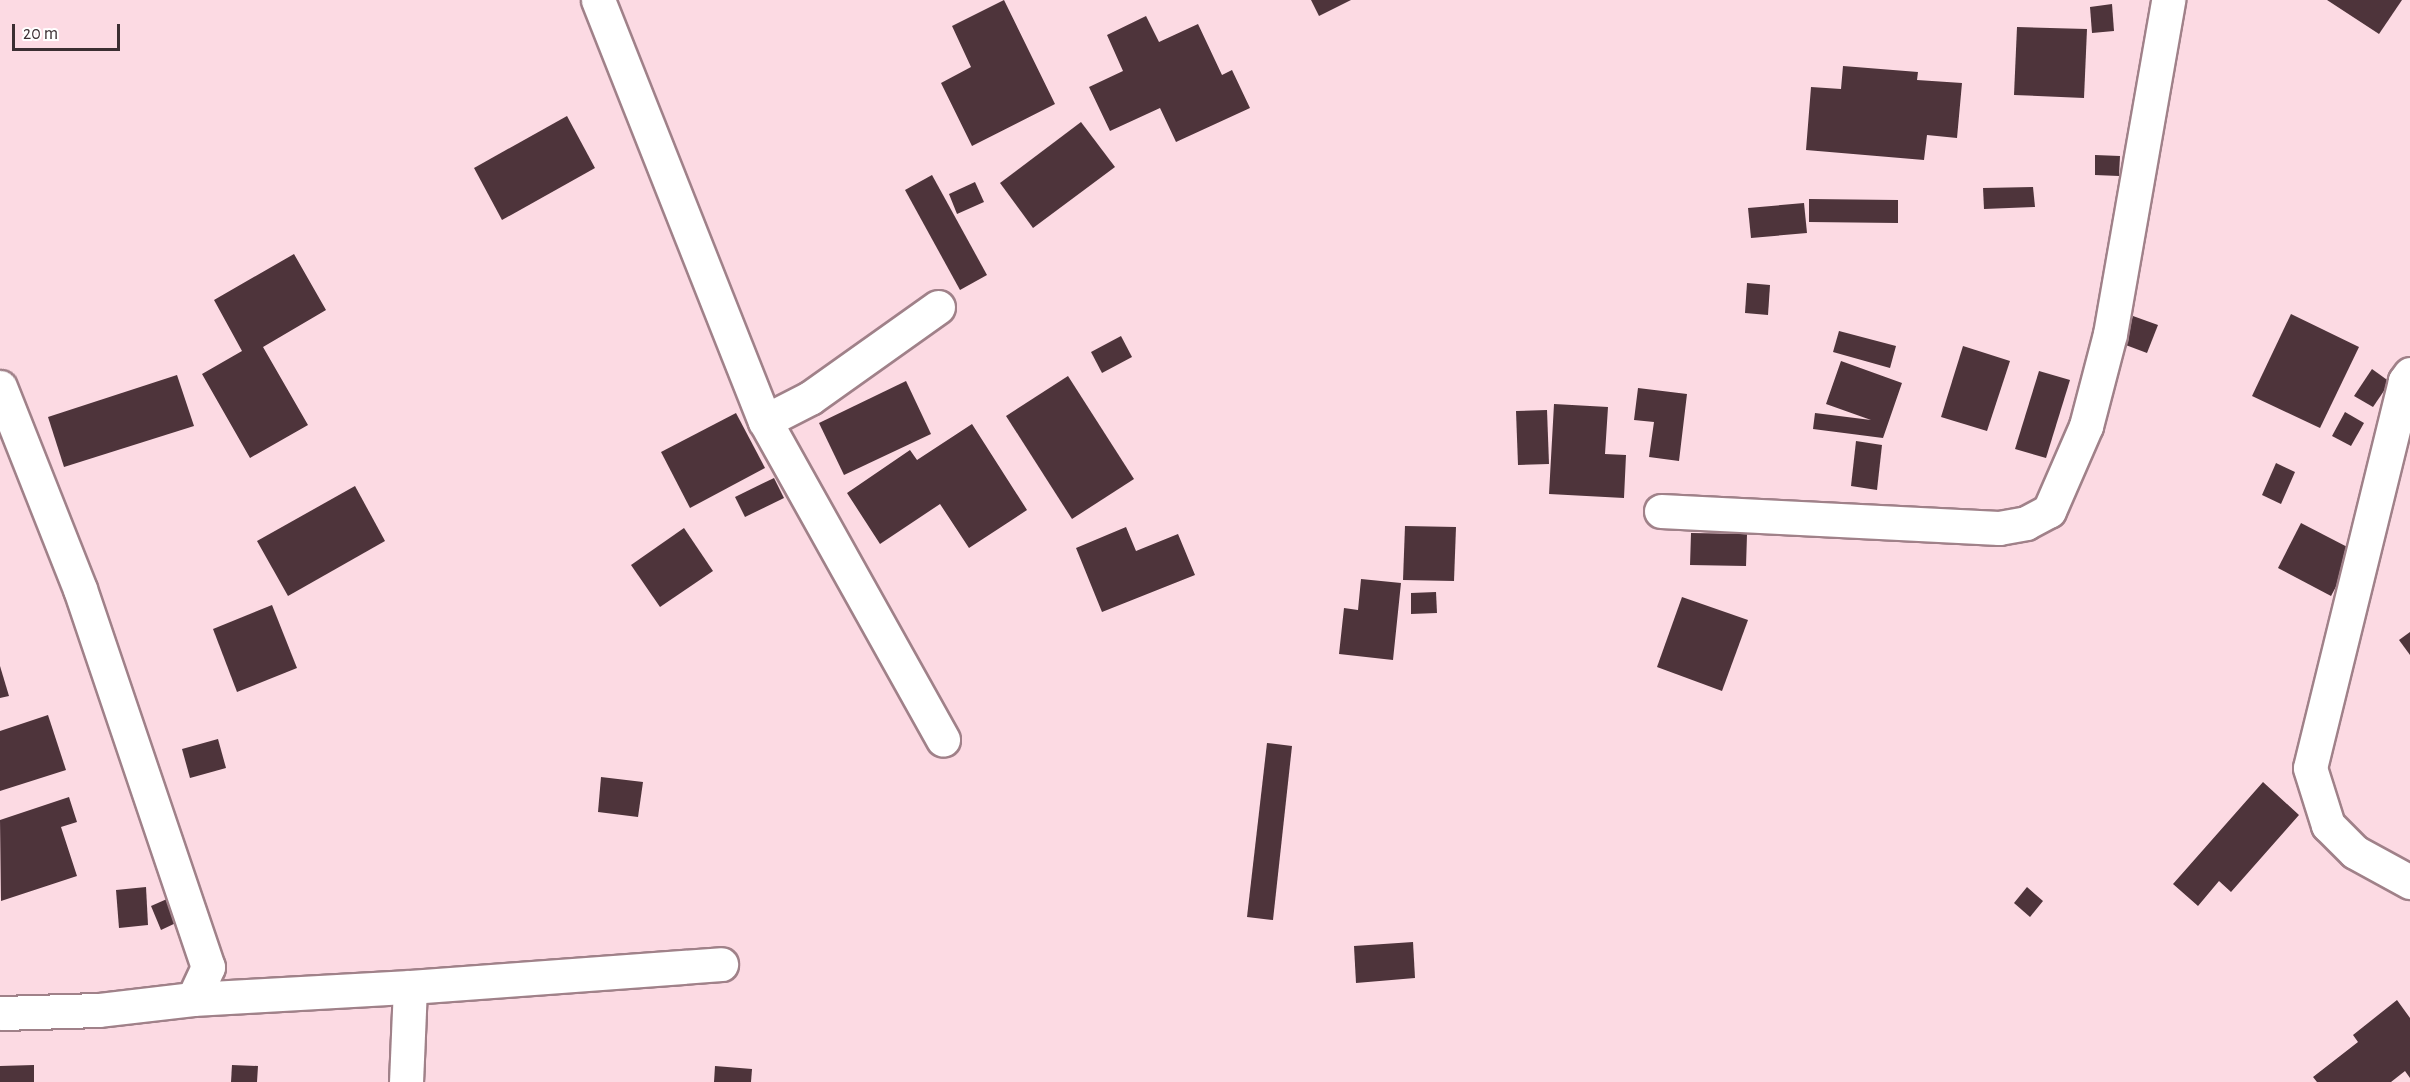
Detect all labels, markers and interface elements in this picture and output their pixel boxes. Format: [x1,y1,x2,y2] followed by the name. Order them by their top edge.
[15,12,123,50] scale bar
[23,25,58,43] text: 20 m

